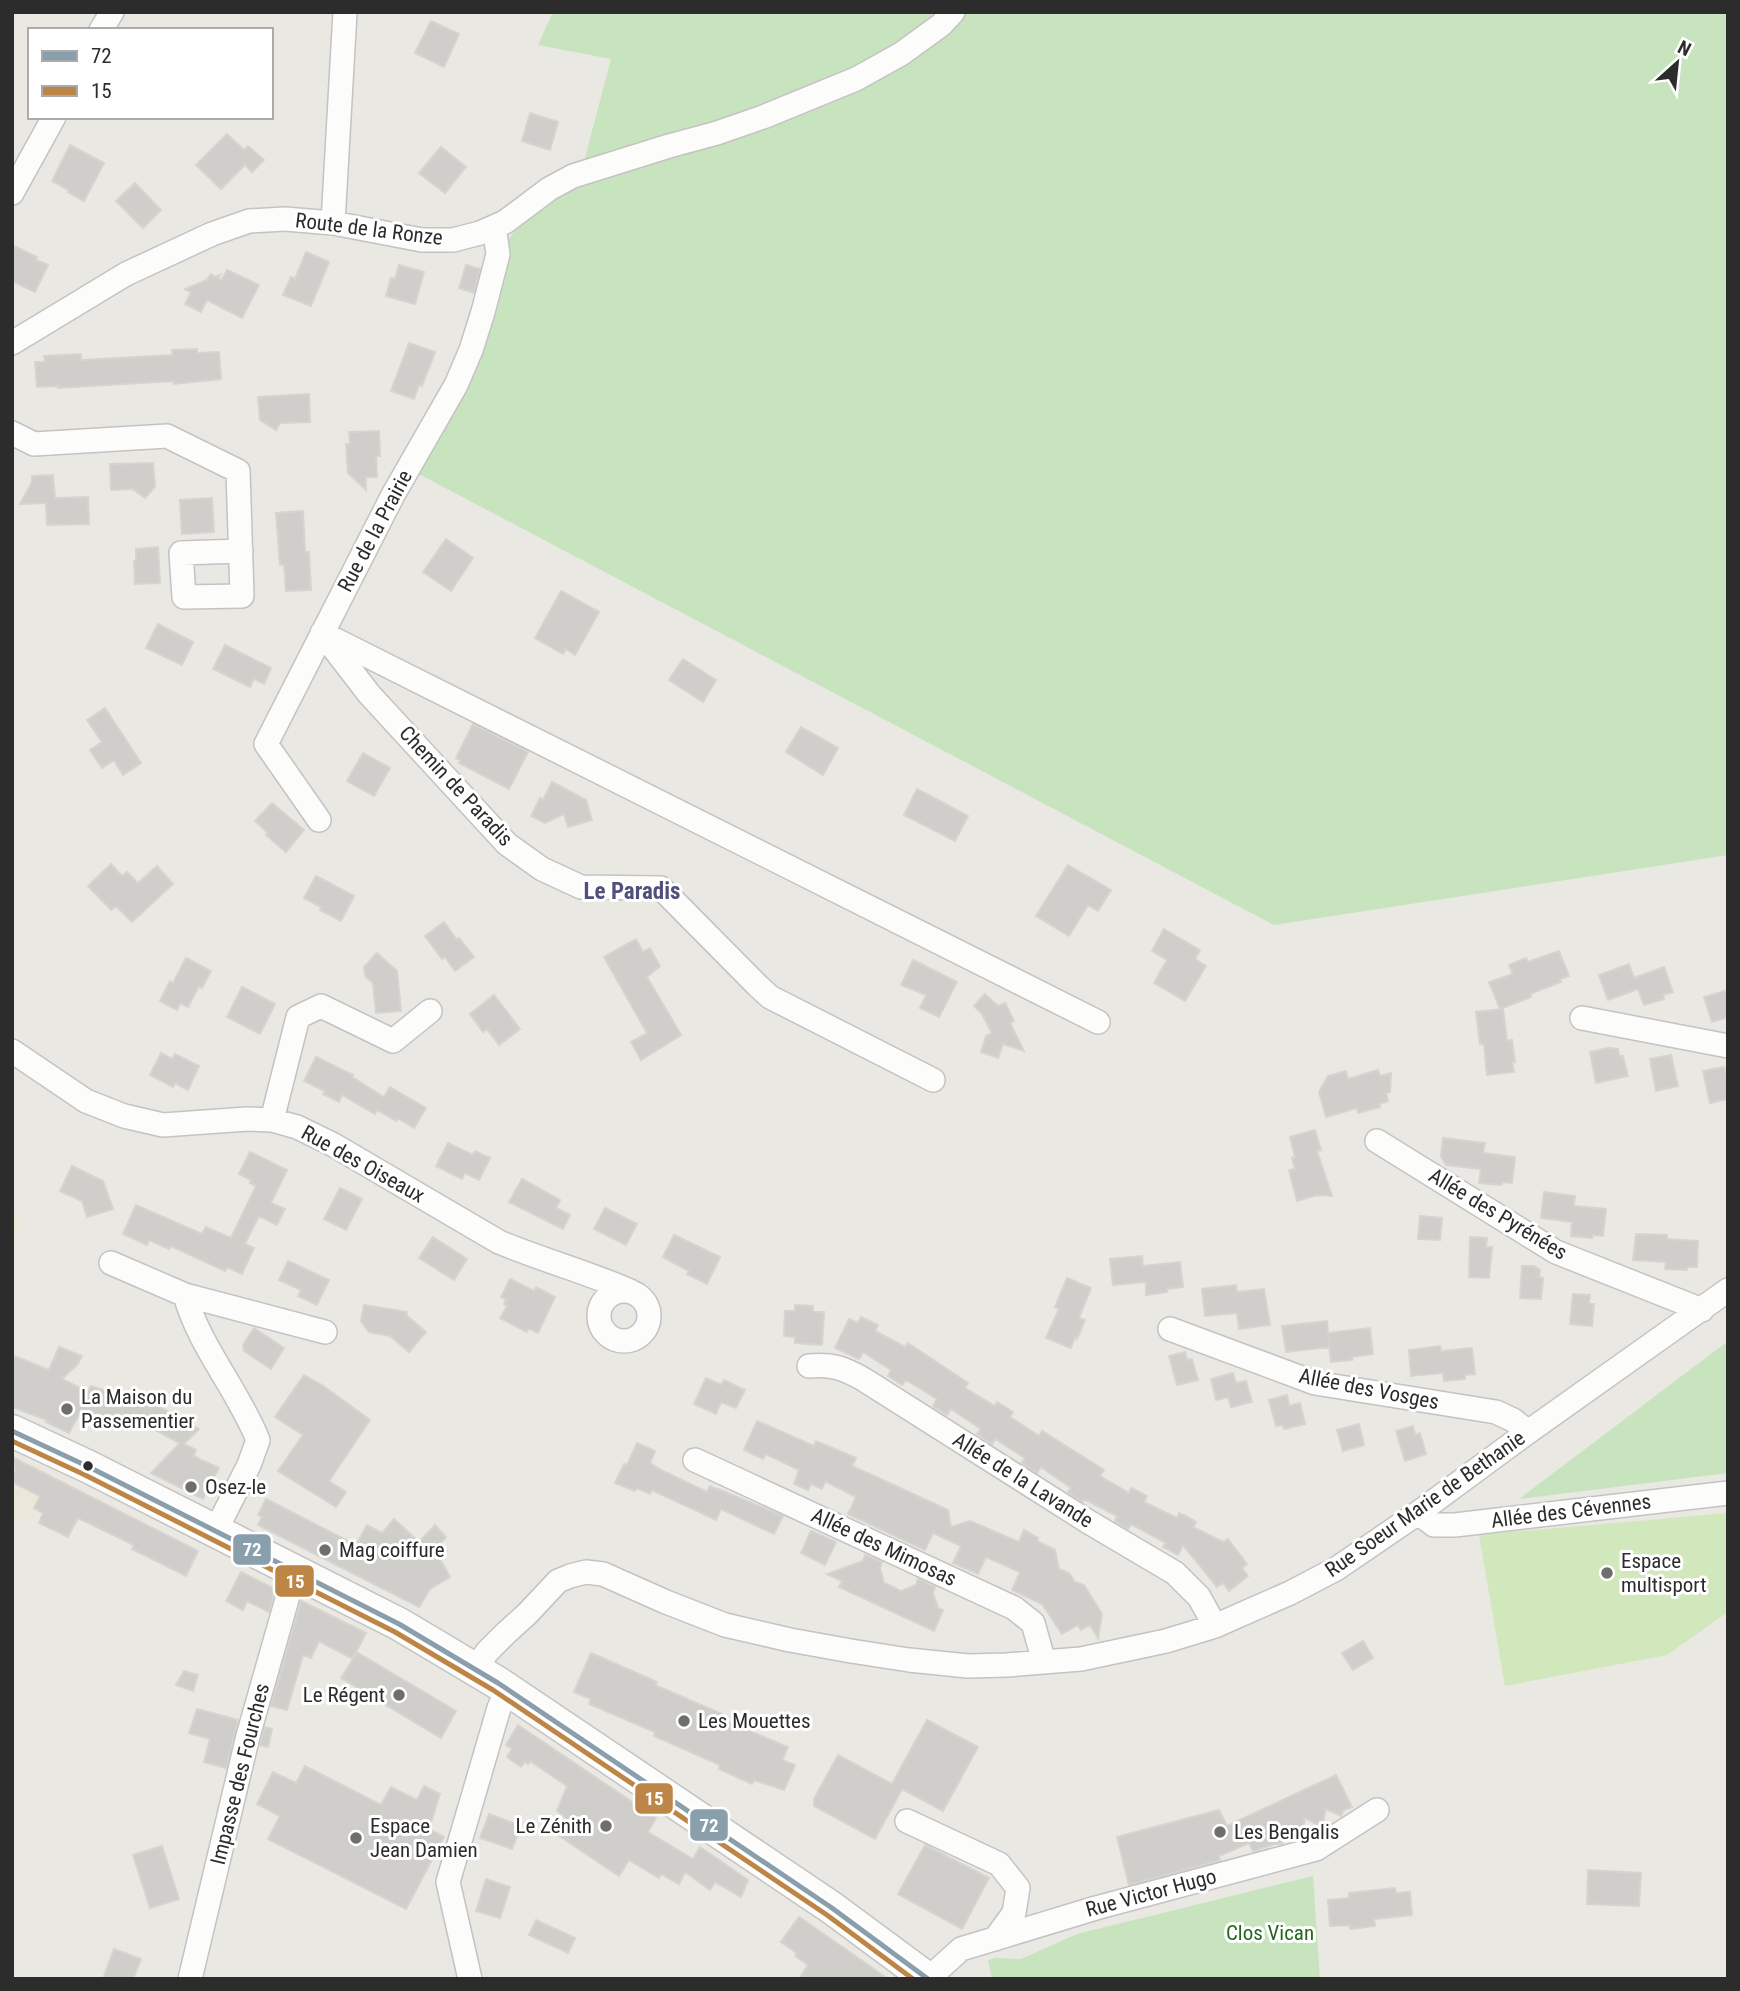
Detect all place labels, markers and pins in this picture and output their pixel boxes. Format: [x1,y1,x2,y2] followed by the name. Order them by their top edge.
[81,1385,195,1433] place label: La Maison du Passementier
[59,1401,75,1417] marker: La Maison du Passementier
[81,1459,95,1473] unlabelled marker
[205,1475,266,1499] place label: Osez-le
[183,1479,199,1495] marker: Osez-le
[339,1538,445,1562] place label: Mag coiffure
[317,1542,333,1558] marker: Mag coiffure
[1621,1549,1706,1597] place label: Espace multisport
[1599,1565,1615,1581] marker: Espace multisport
[303,1683,385,1707] place label: Le Régent
[391,1687,407,1703] marker: Le Régent
[698,1709,810,1733] place label: Les Mouettes
[676,1713,692,1729] marker: Les Mouettes
[370,1814,478,1862] place label: Espace Jean Damien
[515,1814,592,1838] place label: Le Zénith
[598,1818,614,1834] marker: Le Zénith
[1234,1820,1339,1844] place label: Les Bengalis
[1212,1824,1228,1840] marker: Les Bengalis
[348,1830,364,1846] marker: Espace Jean Damien

